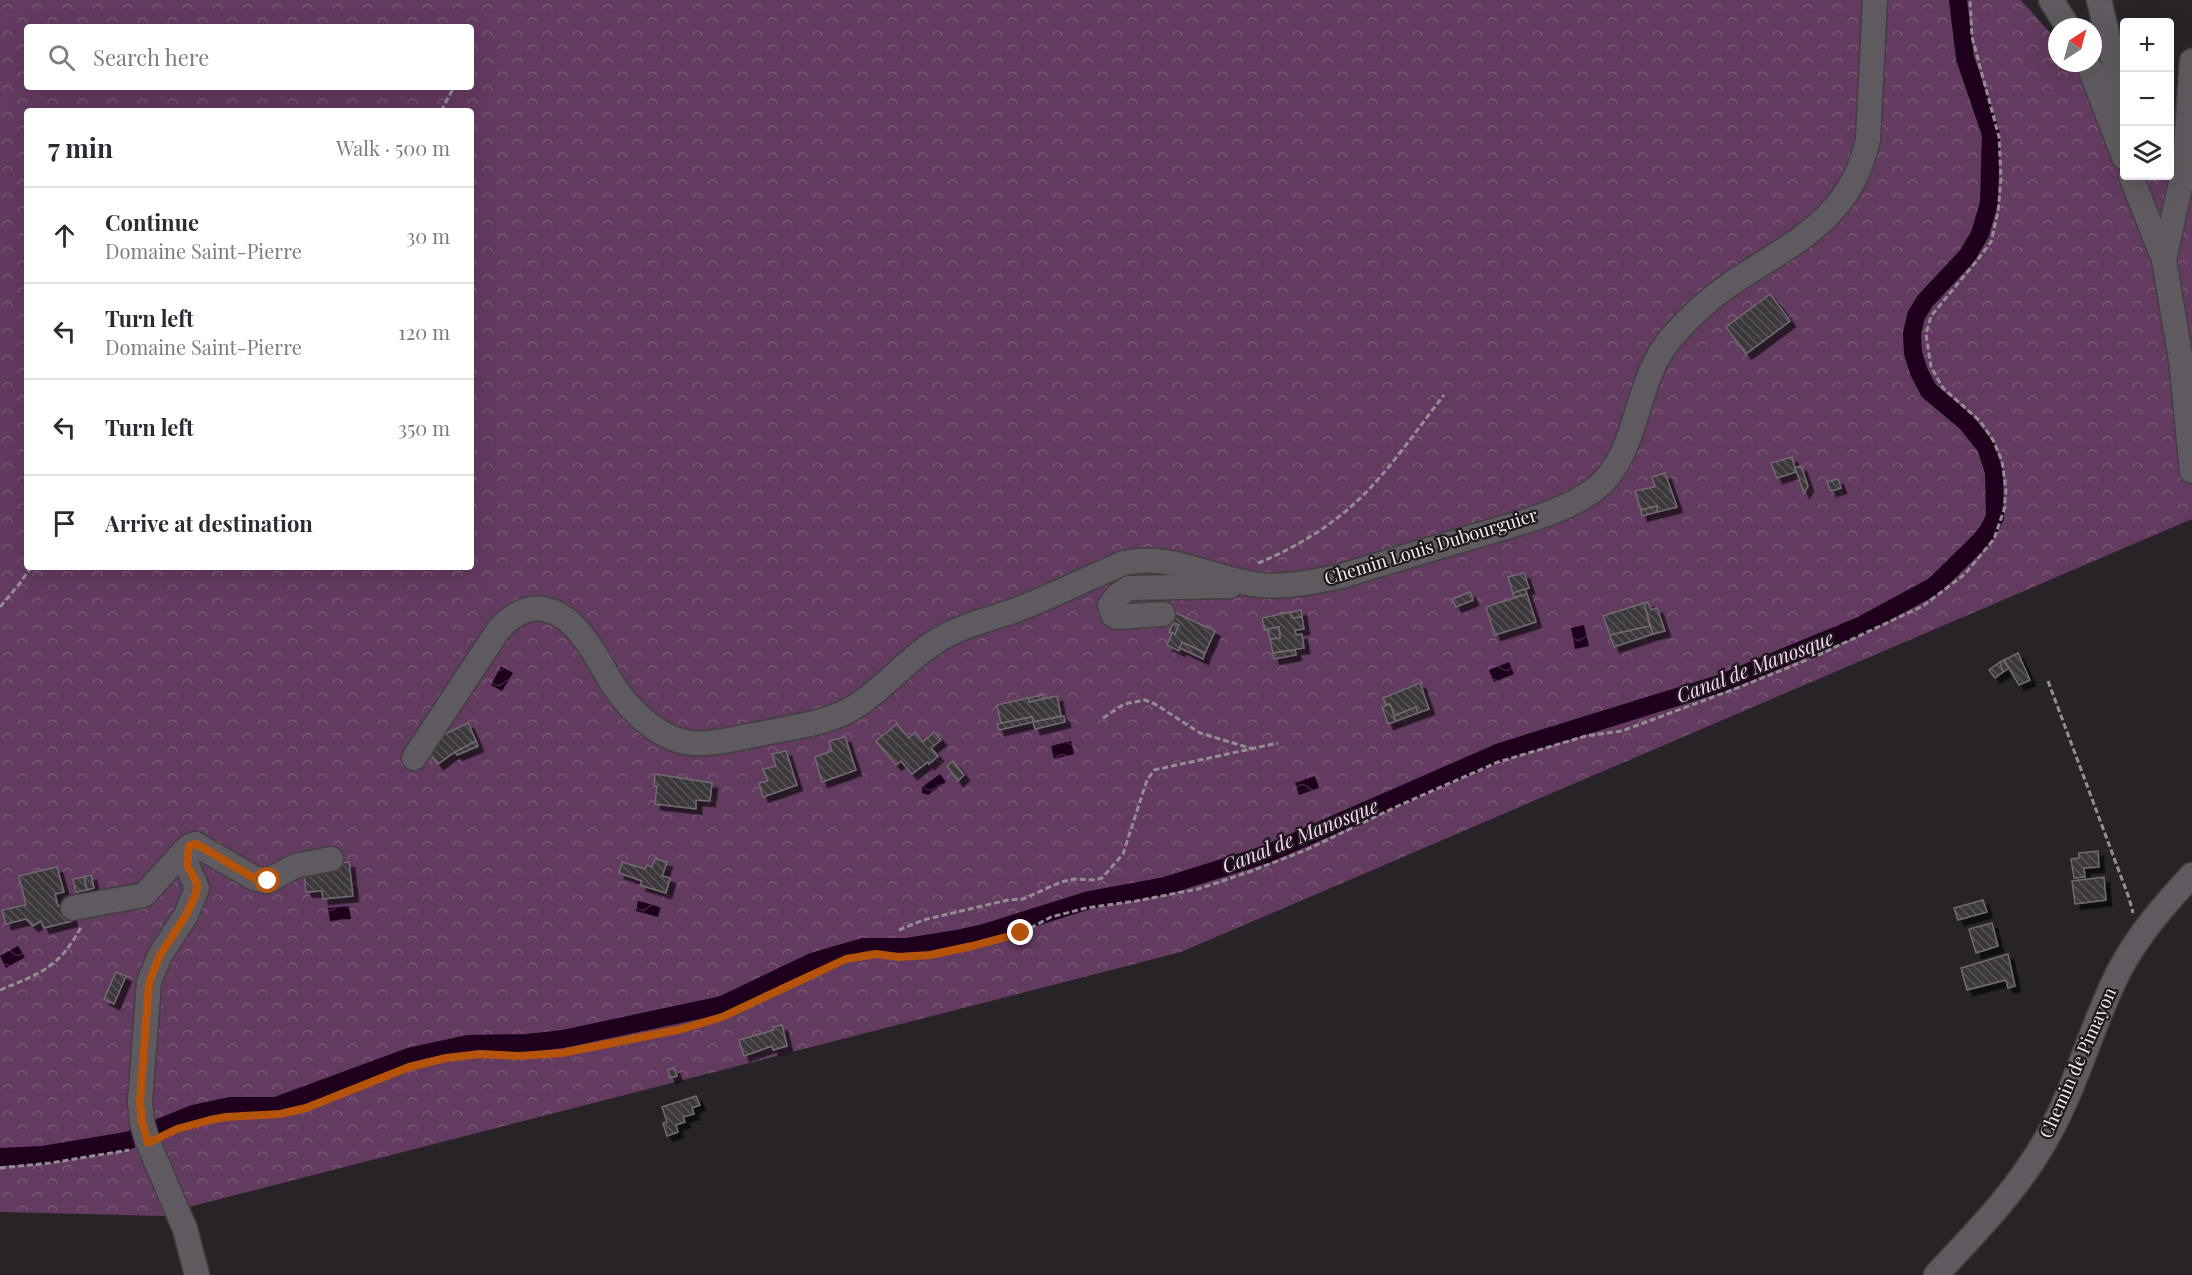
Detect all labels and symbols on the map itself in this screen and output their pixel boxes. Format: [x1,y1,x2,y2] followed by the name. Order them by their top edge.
[2048,18,2102,72] north arrow
[1321,502,1540,590] street label: Chemin Louis Dubourguier
[1672,623,1837,708] water label: Canal de Manosque
[1217,791,1382,878] water label: Canal de Manosque
[254,867,280,893] route start
[1007,919,1033,945] route end
[2033,983,2121,1142] street label: Chemin de Pimayon

